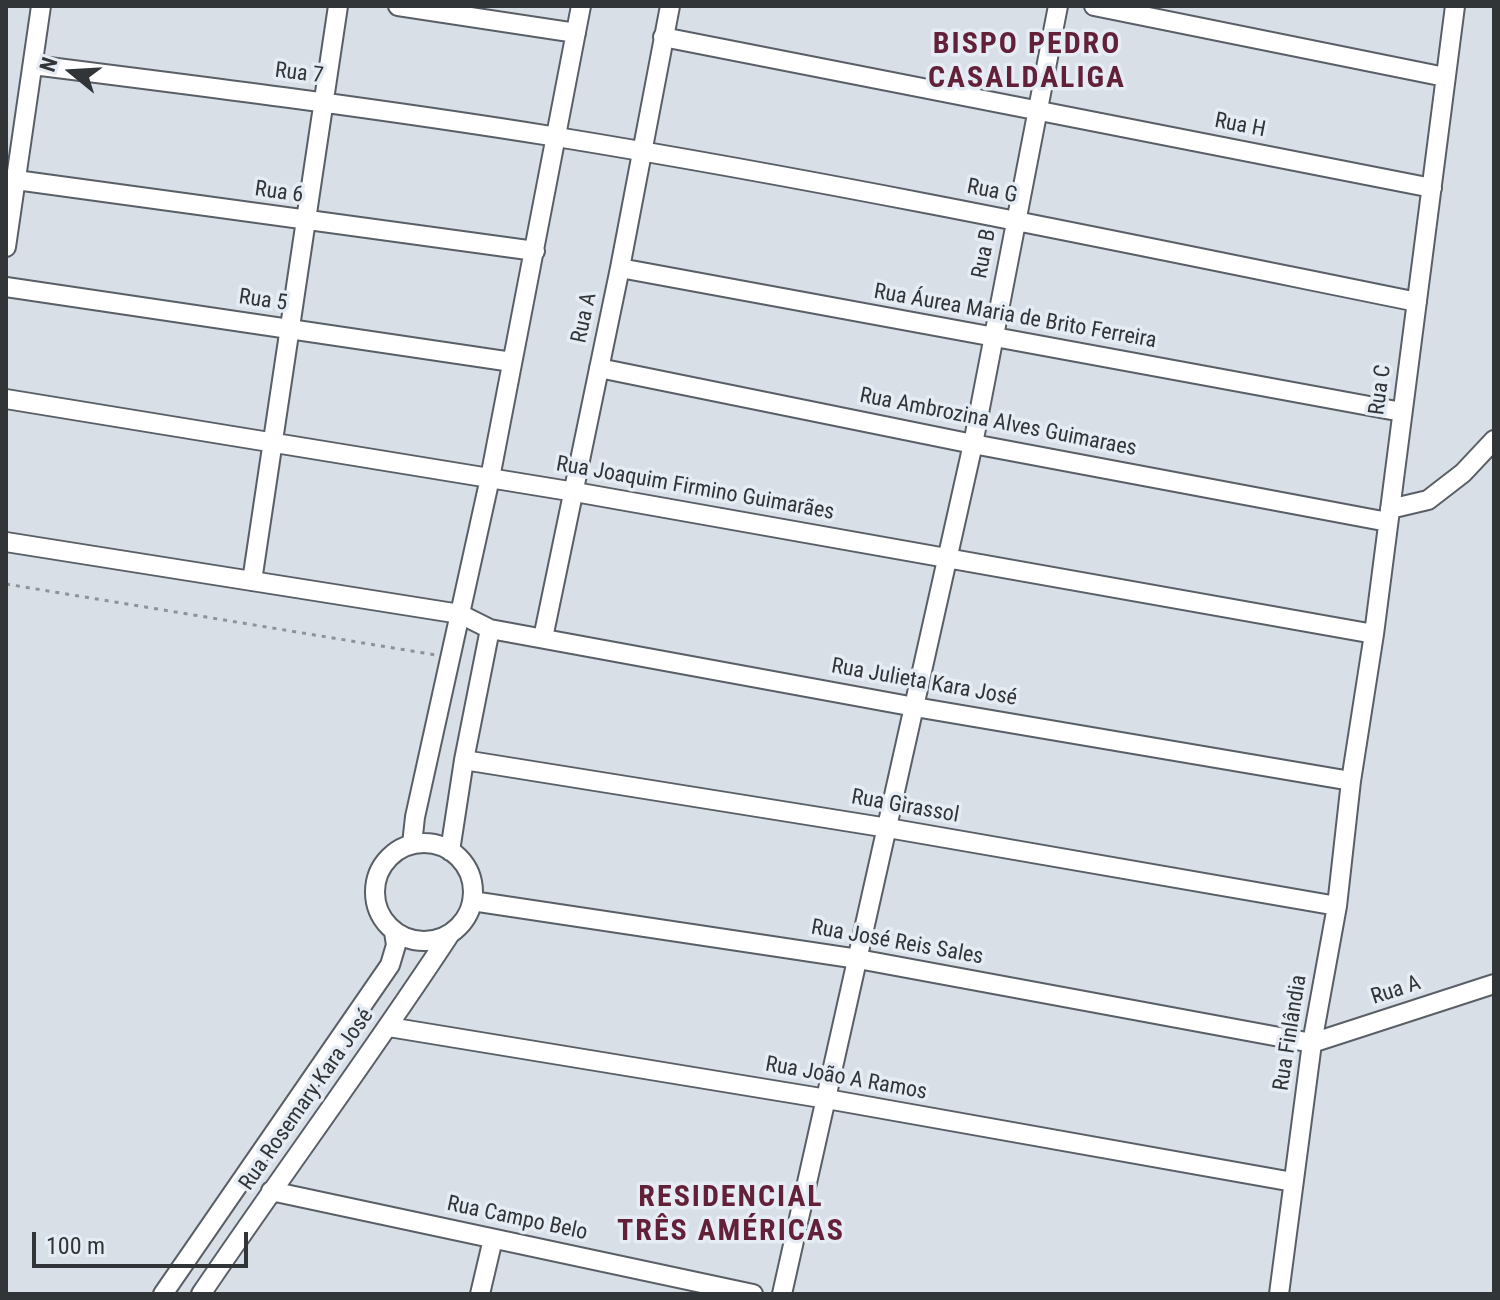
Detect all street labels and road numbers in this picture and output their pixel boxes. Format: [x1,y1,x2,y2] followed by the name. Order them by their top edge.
[273,58,325,90] street label: Rua 7
[1212,108,1268,144] street label: Rua H
[965,174,1019,210] street label: Rua G
[253,177,305,209] street label: Rua 6
[967,227,1003,281] street label: Rua B
[872,279,1158,355] street label: Rua Áurea Maria de Brito Ferreira
[237,285,289,317] street label: Rua 5
[567,291,603,345] street label: Rua A
[1364,363,1398,417] street label: Rua C
[857,383,1139,463] street label: Rua Ambrozina Alves Guimaraes
[554,452,836,526] street label: Rua Joaquim Firmino Guimarães
[829,654,1019,712] street label: Rua Julieta Kara José
[849,785,961,829] street label: Rua Girassol
[809,915,985,971] street label: Rua José Reis Sales
[1368,971,1424,1011] street label: Rua A
[1269,973,1313,1093] street label: Rua Finlândia
[234,1004,380,1196] street label: Rua Rosemary Kara José
[763,1052,929,1106] street label: Rua João A Ramos
[444,1191,590,1247] street label: Rua Campo Belo

